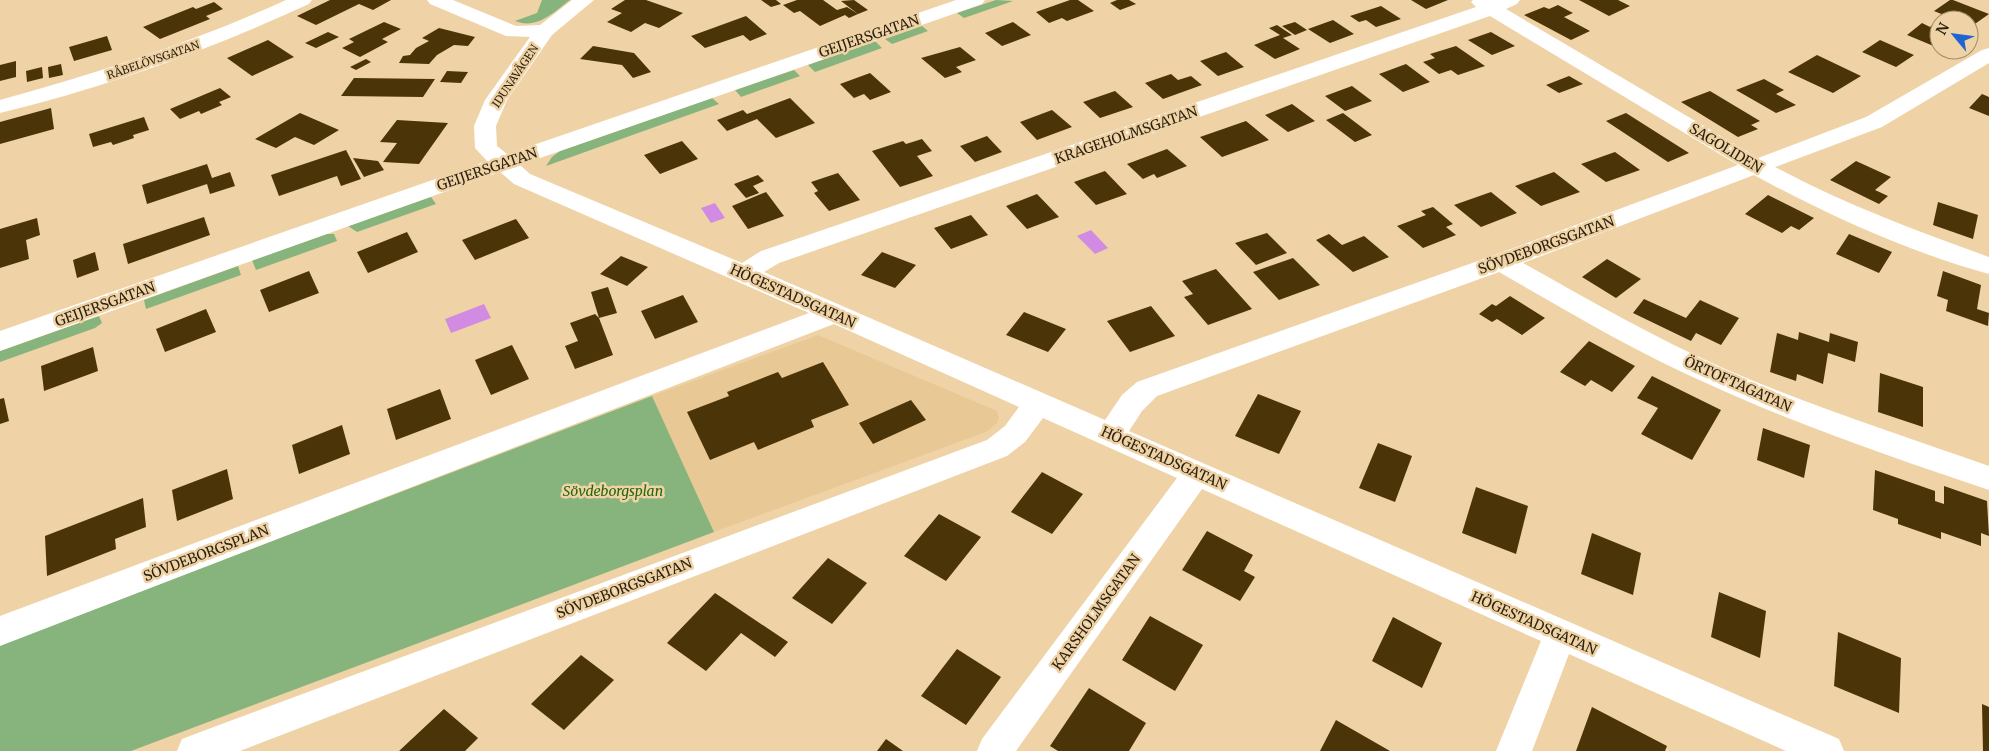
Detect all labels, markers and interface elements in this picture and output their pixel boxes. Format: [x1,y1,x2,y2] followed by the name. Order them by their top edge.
[816,10,922,62] street label: GEIJERSGATAN
[1929,10,1979,60] north arrow
[1932,19,1953,38] text: N
[105,37,202,82] street label: RÅBELÖVSGATAN
[489,41,541,110] street label: IDUNAVÄGEN
[1052,102,1200,168] street label: KRAGEHOLMSGATAN
[1686,119,1766,177] street label: SAGOLIDEN
[434,143,540,195] street label: GEIJERSGATAN
[1475,212,1617,278] street label: SÖVDEBORGSGATAN
[727,260,859,332] street label: HÖGESTADSGATAN
[53,278,158,330] street label: GEIJERSGATAN
[1682,352,1795,416] street label: ÖRTOFTAGATAN
[1098,422,1230,494] street label: HÖGESTADSGATAN
[563,482,663,500] park label: Sövdeborgsplan
[141,521,271,585] street label: SÖVDEBORGSPLAN
[1048,550,1144,674] street label: KARSHOLMSGATAN
[554,554,694,622] street label: SÖVDEBORGSGATAN
[1468,587,1600,659] street label: HÖGESTADSGATAN

